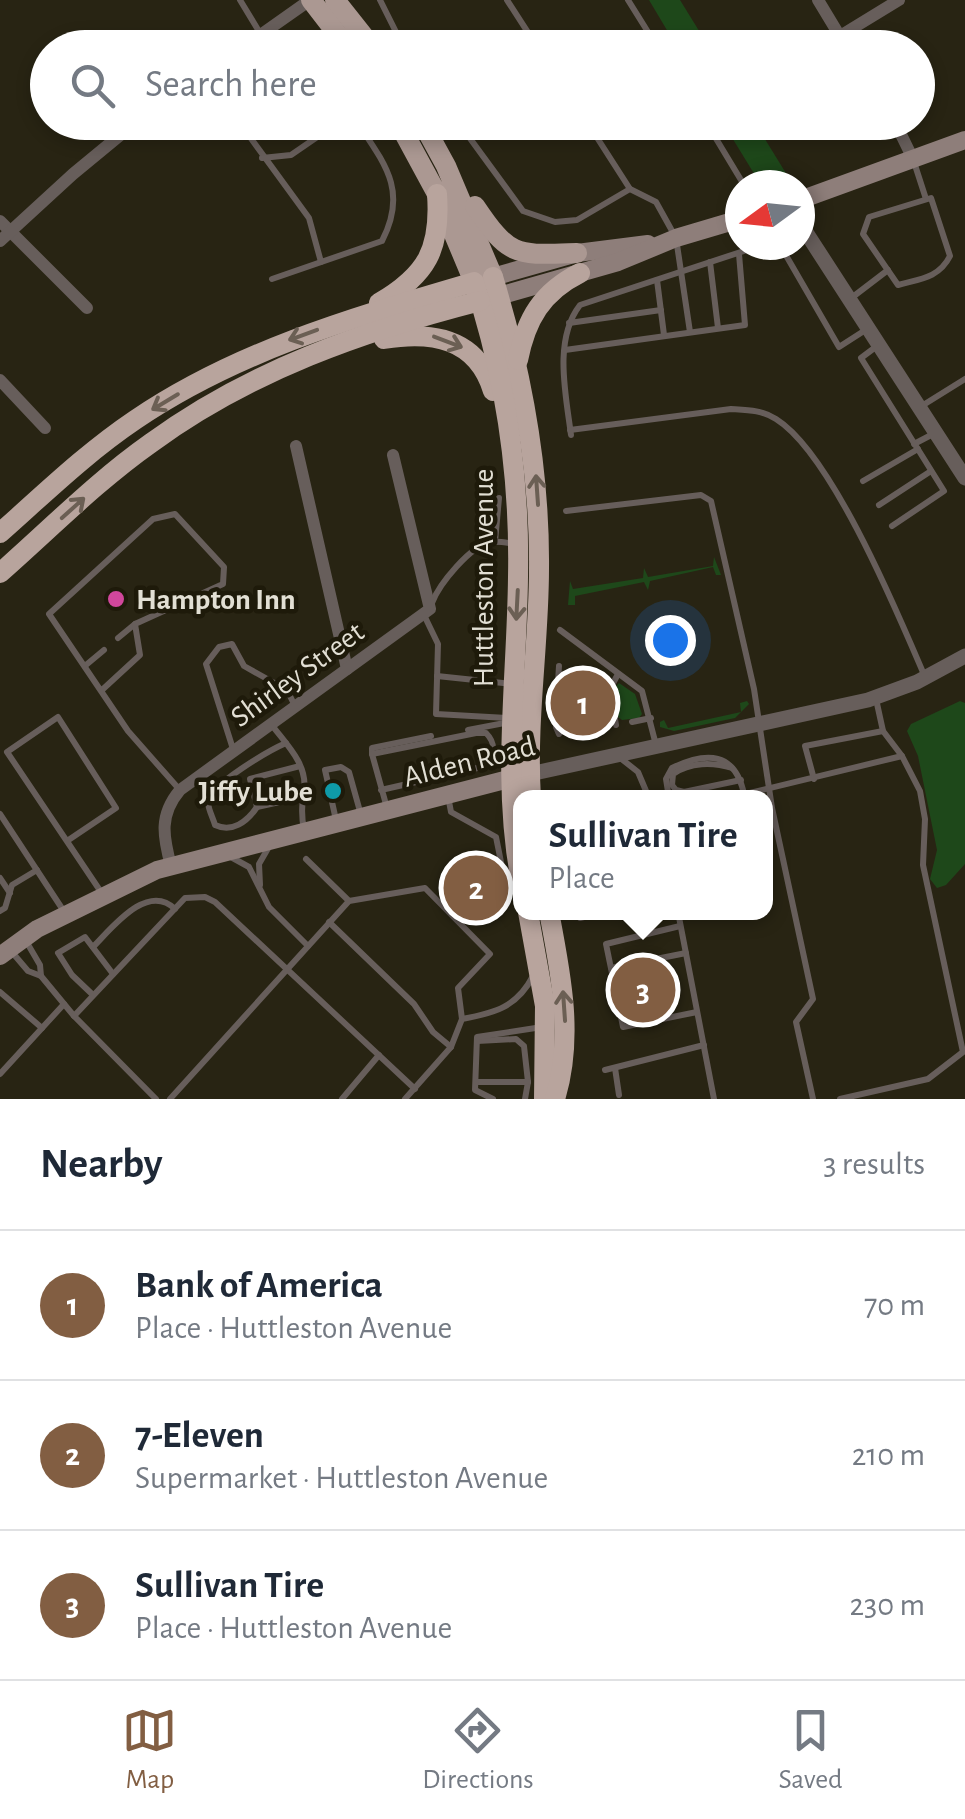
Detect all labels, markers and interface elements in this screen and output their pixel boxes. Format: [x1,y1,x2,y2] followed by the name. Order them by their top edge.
[30,30,935,140] search box
[65,58,120,113] icon: search
[145,66,317,104] text: Search here
[725,170,815,260] north arrow
[288,327,319,345] one-way arrow
[432,334,463,352] one-way arrow
[151,392,180,412] one-way arrow
[469,469,499,687] street label: Huttleston Avenue
[527,475,546,507] one-way arrow
[60,497,85,520] one-way arrow
[136,585,296,615] place label: Hampton Inn
[105,588,127,610] marker: Hampton Inn
[507,588,526,620] one-way arrow
[645,615,696,666] your location
[226,617,370,733] street label: Shirley Street
[550,666,616,740] pin: 1
[400,731,538,793] street label: Alden Road
[198,777,313,807] place label: Jiffy Lube
[322,780,344,802] marker: Jiffy Lube
[513,790,773,920] popup
[548,817,738,855] text: Sullivan Tire
[444,850,508,926] pin: 2
[548,862,615,894] text: Place
[610,952,676,1028] pin: 3
[554,990,573,1022] one-way arrow
[40,1143,163,1185] text: Nearby
[823,1148,925,1180] text: 3 results
[135,1267,383,1305] text: Bank of America
[67,1289,78,1321] text: 1
[864,1289,925,1321] text: 70 m
[135,1312,452,1344] text: Place · Huttleston Avenue
[135,1417,264,1455] text: 7-Eleven
[65,1439,80,1471] text: 2
[852,1439,925,1471] text: 210 m
[135,1462,548,1494] text: Supermarket · Huttleston Avenue
[135,1567,324,1605] text: Sullivan Tire
[66,1589,79,1621] text: 3
[849,1589,925,1621] text: 230 m
[135,1612,452,1644] text: Place · Huttleston Avenue
[122,1703,177,1797] tab: Map
[422,1703,534,1797] tab: Directions
[779,1703,843,1797] tab: Saved

